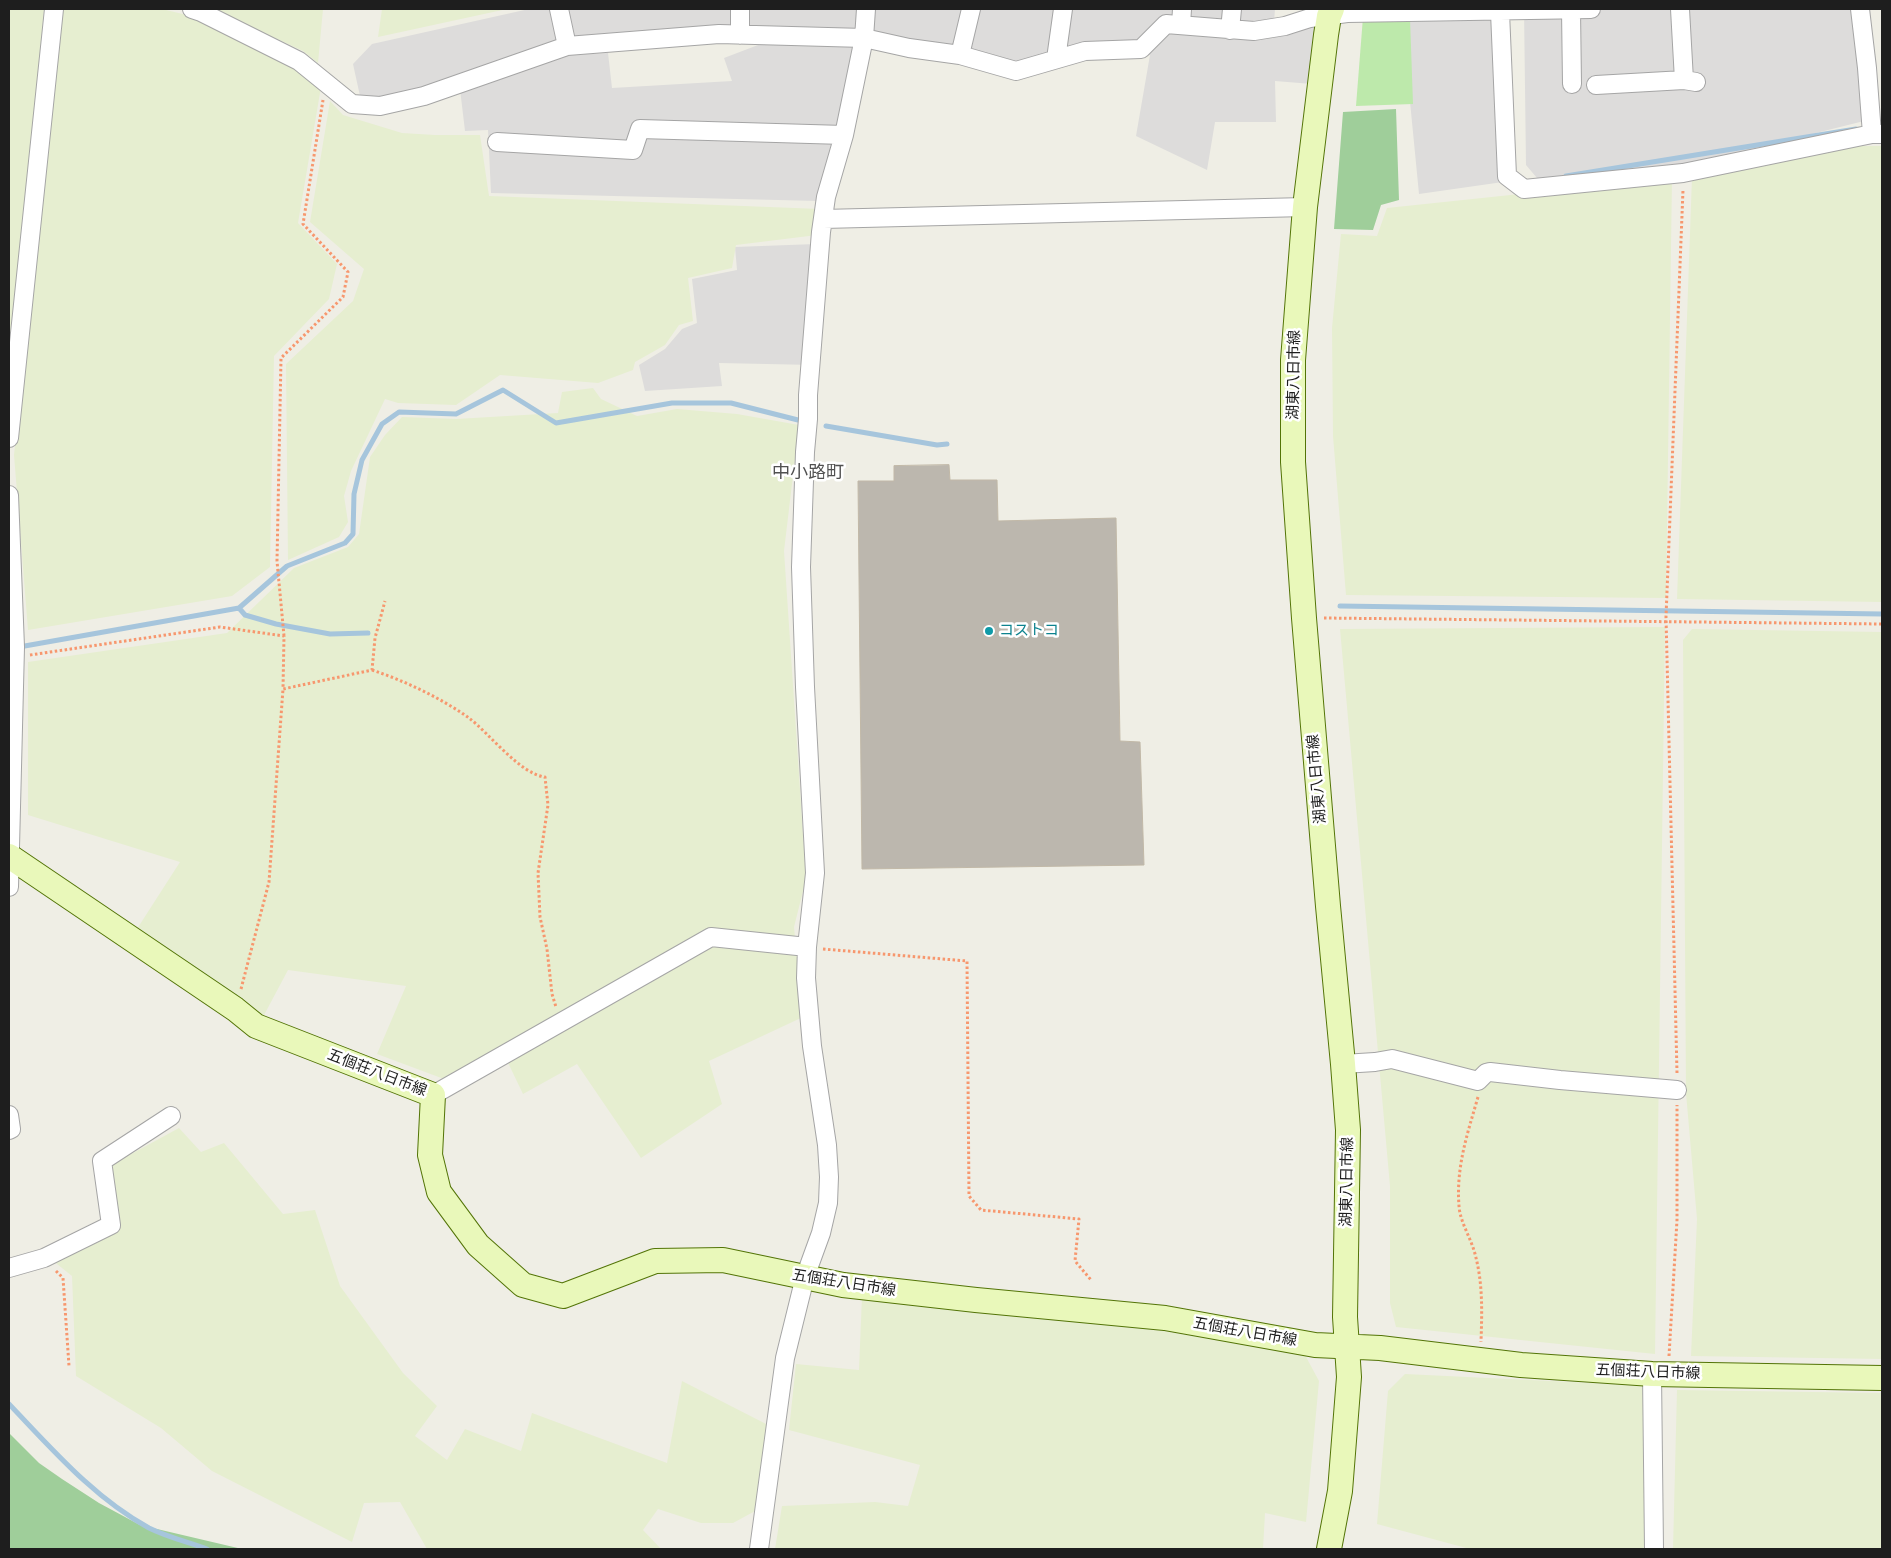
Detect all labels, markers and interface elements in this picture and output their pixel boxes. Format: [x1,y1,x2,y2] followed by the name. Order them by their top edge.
[1284,330,1304,420] street label: 湖東八日市線
[772,462,844,484] district label: 中小路町
[999,622,1059,640] place label: コストコ
[983,625,995,637] marker: コストコ
[1304,733,1330,825] street label: 湖東八日市線
[325,1046,429,1100] street label: 五個荘八日市線
[1337,1137,1357,1227] street label: 湖東八日市線
[791,1266,897,1300] street label: 五個荘八日市線
[1192,1314,1298,1350] street label: 五個荘八日市線
[1595,1361,1701,1383] street label: 五個荘八日市線

